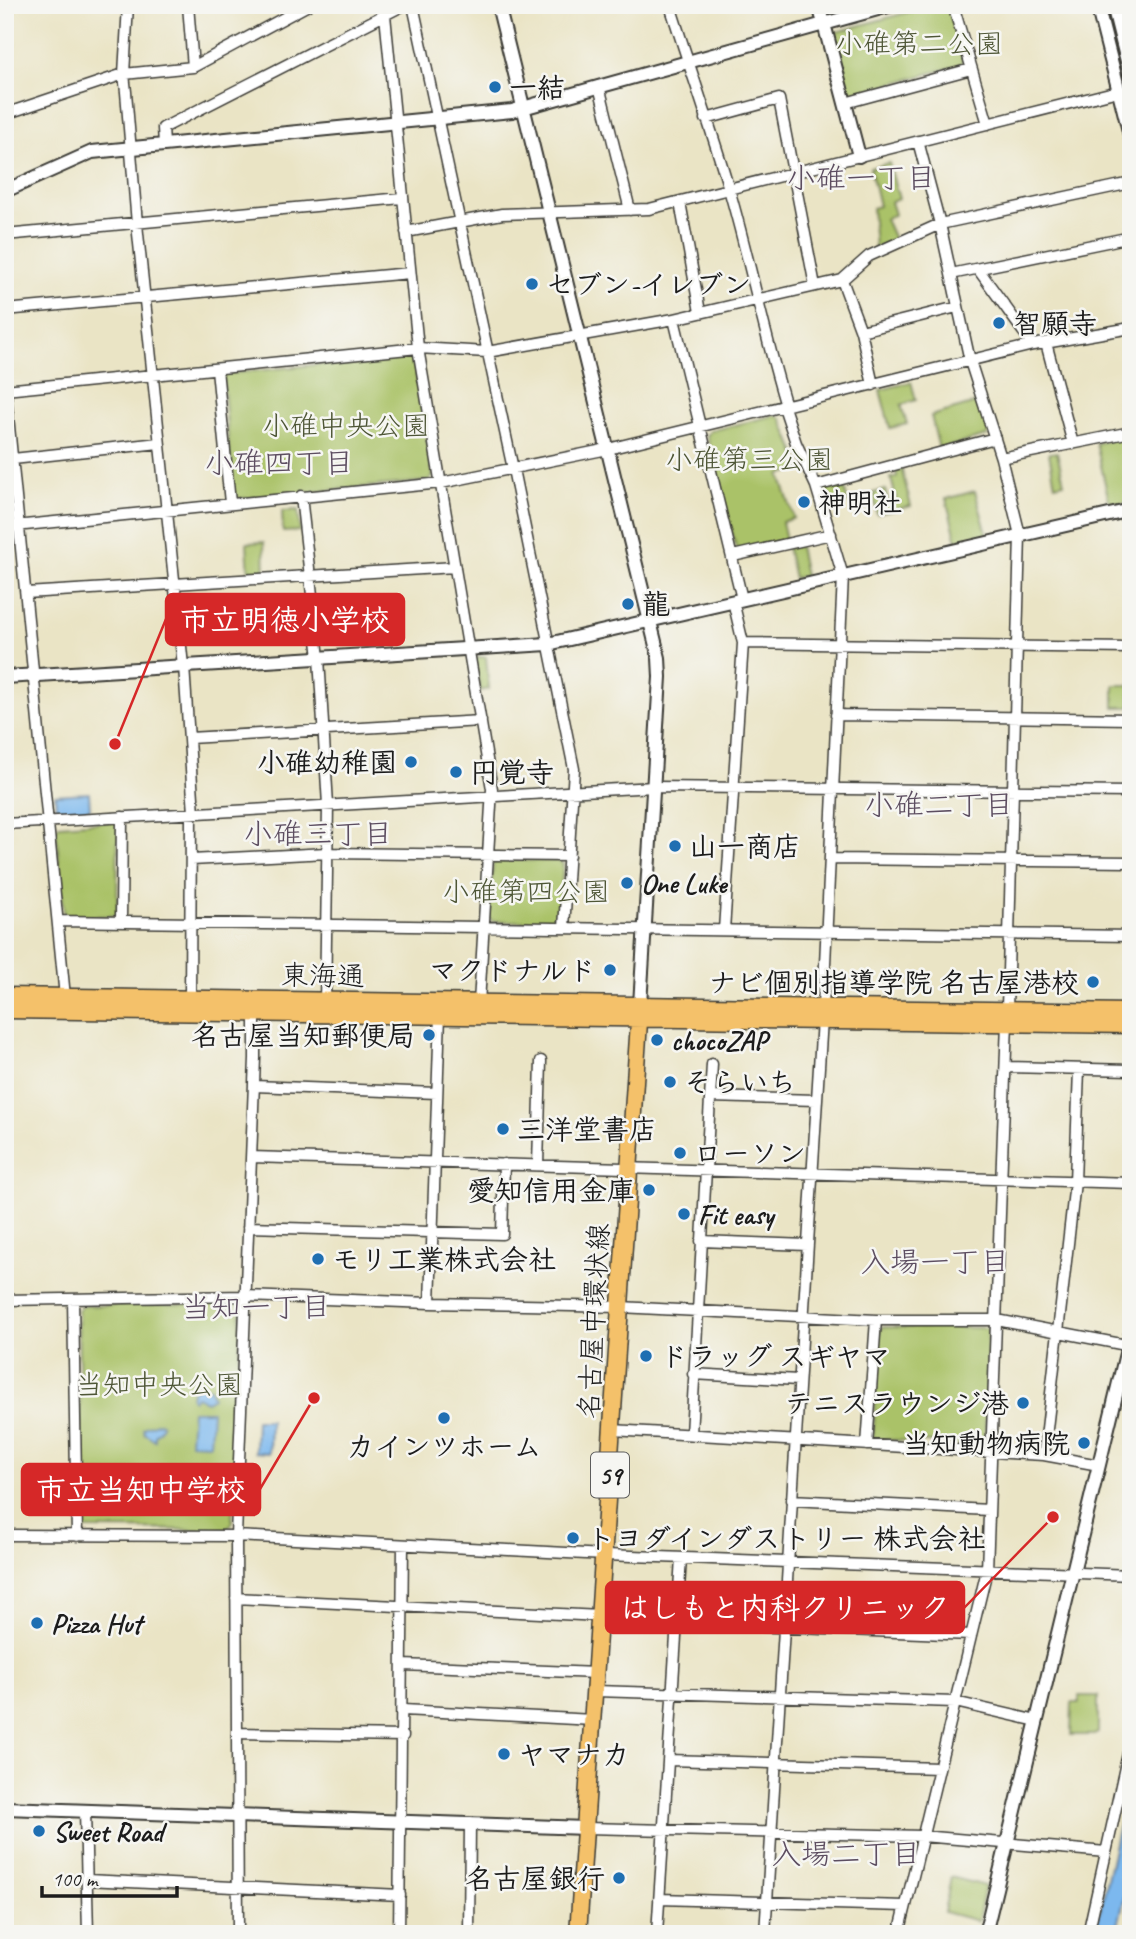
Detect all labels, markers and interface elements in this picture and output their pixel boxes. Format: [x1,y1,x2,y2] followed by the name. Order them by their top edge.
[835,26,1003,61] park label: 小碓第二公園
[509,70,565,105] place label: 一結
[487,79,503,95] marker: 一結
[786,159,936,197] district label: 小碓一丁目
[546,267,751,302] place label: セブン-イレブン
[524,276,540,292] marker: セブン-イレブン
[1013,306,1097,341] place label: 智願寺
[991,315,1007,331] marker: 智願寺
[262,408,430,443] park label: 小碓中央公園
[665,442,833,477] park label: 小碓第三公園
[204,444,354,482] district label: 小碓四丁目
[818,485,902,520] place label: 神明社
[796,494,812,510] marker: 神明社
[642,587,670,622] place label: 龍
[166,594,404,645] callout: 市立明徳小学校
[620,596,636,612] marker: 龍
[180,601,390,639] text: 市立明徳小学校
[257,745,397,780] place label: 小碓幼稚園
[403,754,419,770] marker: 小碓幼稚園
[470,755,554,790] place label: 円覚寺
[448,764,464,780] marker: 円覚寺
[864,786,1014,824] district label: 小碓二丁目
[243,815,393,853] district label: 小碓三丁目
[689,829,801,864] place label: 山一商店
[667,838,683,854] marker: 山一商店
[641,866,729,901] place label: One Luke
[442,874,610,909] park label: 小碓第四公園
[619,875,635,891] marker: One Luke
[429,953,596,988] place label: マクドナルド
[281,957,365,994] street label: 東海通
[602,962,618,978] marker: マクドナルド
[708,965,1079,1000] place label: ナビ個別指導学院 名古屋港校
[1085,974,1101,990] marker: ナビ個別指導学院 名古屋港校
[191,1018,415,1053] place label: 名古屋当知郵便局
[671,1023,770,1058] place label: chocoZAP
[421,1027,437,1043] marker: 名古屋当知郵便局
[649,1032,665,1048] marker: chocoZAP
[684,1065,796,1100] place label: そらいち
[662,1074,678,1090] marker: そらいち
[517,1112,657,1147] place label: 三洋堂書店
[495,1121,511,1137] marker: 三洋堂書店
[694,1136,806,1171] place label: ローソン
[672,1145,688,1161] marker: ローソン
[467,1173,635,1208] place label: 愛知信用金庫
[641,1182,657,1198] marker: 愛知信用金庫
[698,1197,777,1232] place label: Fit easy
[676,1206,692,1222] marker: Fit easy
[571,1222,616,1420] street label: 名古屋中環状線
[332,1242,556,1277] place label: モリ工業株式会社
[860,1243,1010,1281] district label: 入場一丁目
[310,1251,326,1267] marker: モリ工業株式会社
[181,1288,331,1326] district label: 当知一丁目
[660,1339,891,1374] place label: ドラッグ スギヤマ
[638,1348,654,1364] marker: ドラッグ スギヤマ
[75,1367,243,1402] park label: 当知中央公園
[784,1386,1009,1421] place label: テニスラウンジ港
[1015,1395,1031,1411] marker: テニスラウンジ港
[436,1410,452,1426] marker: カインツホーム
[902,1426,1070,1461] place label: 当知動物病院
[347,1429,541,1464] place label: カインツホーム
[1076,1435,1092,1451] marker: 当知動物病院
[591,1452,629,1498] road number: 59
[22,1464,260,1515] callout: 市立当知中学校
[36,1471,246,1509] text: 市立当知中学校
[587,1521,985,1556] place label: トヨダインダストリー 株式会社
[565,1530,581,1546] marker: トヨダインダストリー 株式会社
[606,1582,964,1633] callout: はしもと内科クリニック
[620,1589,950,1627] text: はしもと内科クリニック
[51,1606,146,1641] place label: Pizza Hut
[29,1615,45,1631] marker: Pizza Hut
[518,1737,630,1772] place label: ヤマナカ
[496,1746,512,1762] marker: ヤマナカ
[53,1814,168,1849] place label: Sweet Road
[31,1823,47,1839] marker: Sweet Road
[771,1835,921,1873] district label: 入場二丁目
[42,1855,177,1899] scale bar
[465,1861,605,1896] place label: 名古屋銀行
[52,1866,99,1892] text: 100 m
[611,1870,627,1886] marker: 名古屋銀行

